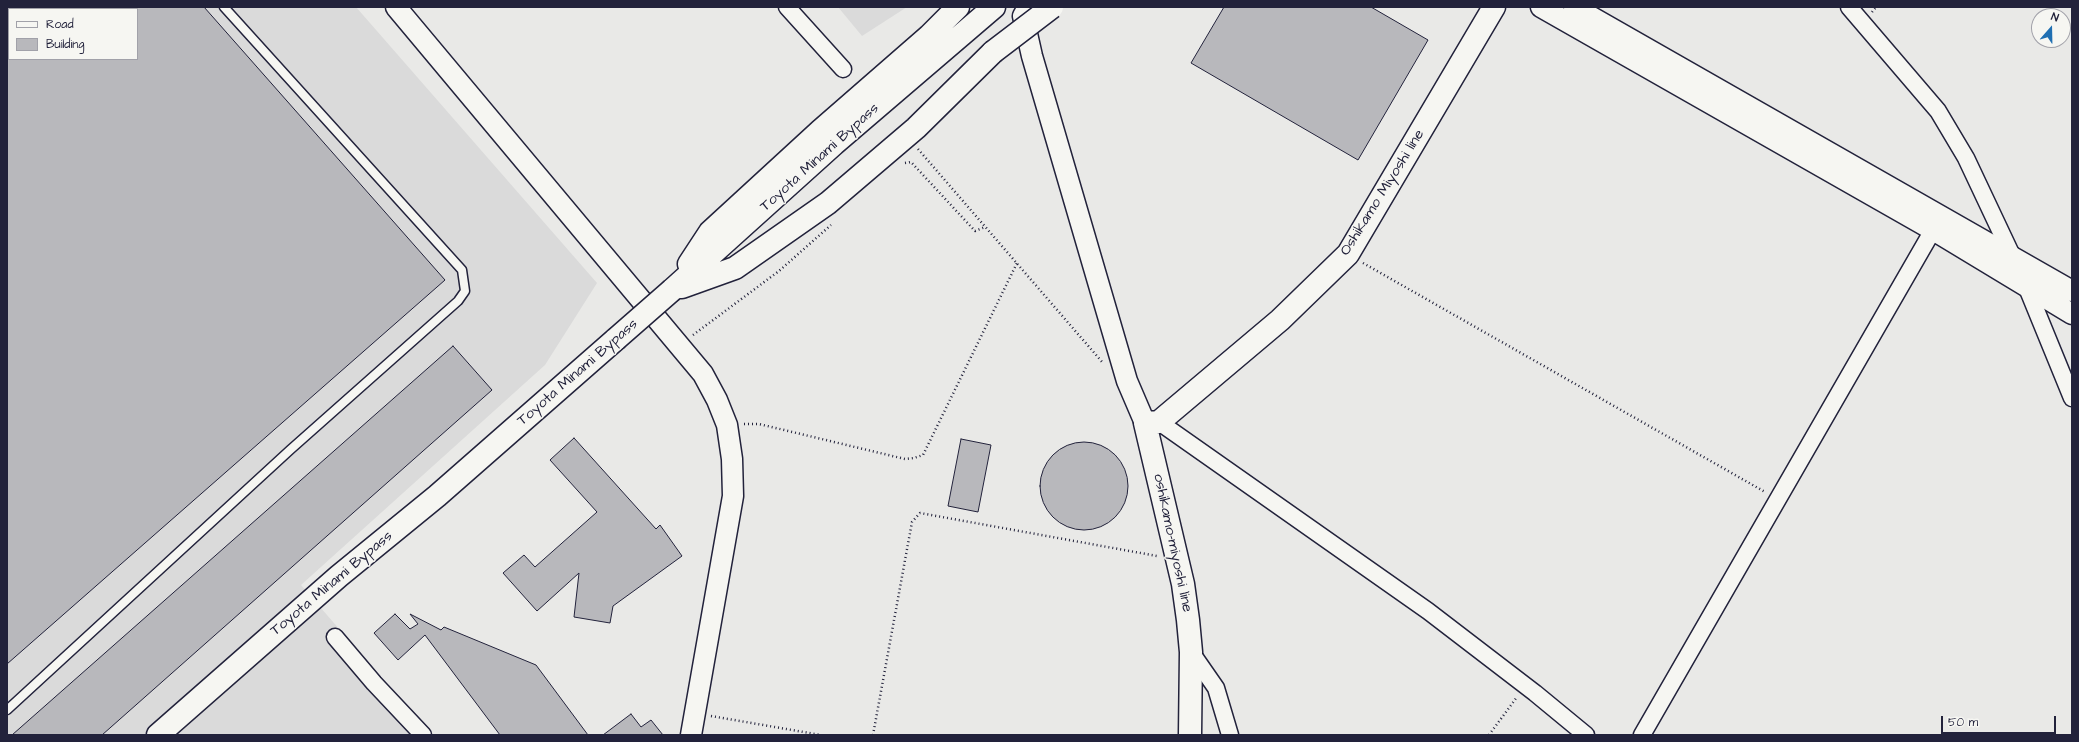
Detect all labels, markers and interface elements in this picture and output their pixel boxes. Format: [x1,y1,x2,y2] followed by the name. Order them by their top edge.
[8,8,138,60] legend
[2031,8,2071,48] north arrow
[2049,9,2061,25] text: N
[46,16,74,33] text: Road
[46,36,84,53] text: Building
[757,100,883,216] street label: Toyota Minami Bypass
[1337,127,1429,259] street label: Oshikamo Miyoshi line
[514,316,642,430] street label: Toyota Minami Bypass
[1149,472,1195,614] street label: oshikamo-miyoshi line
[267,528,397,640] street label: Toyota Minami Bypass
[1943,708,2058,734] scale bar
[1948,714,1978,731] text: 50 m

